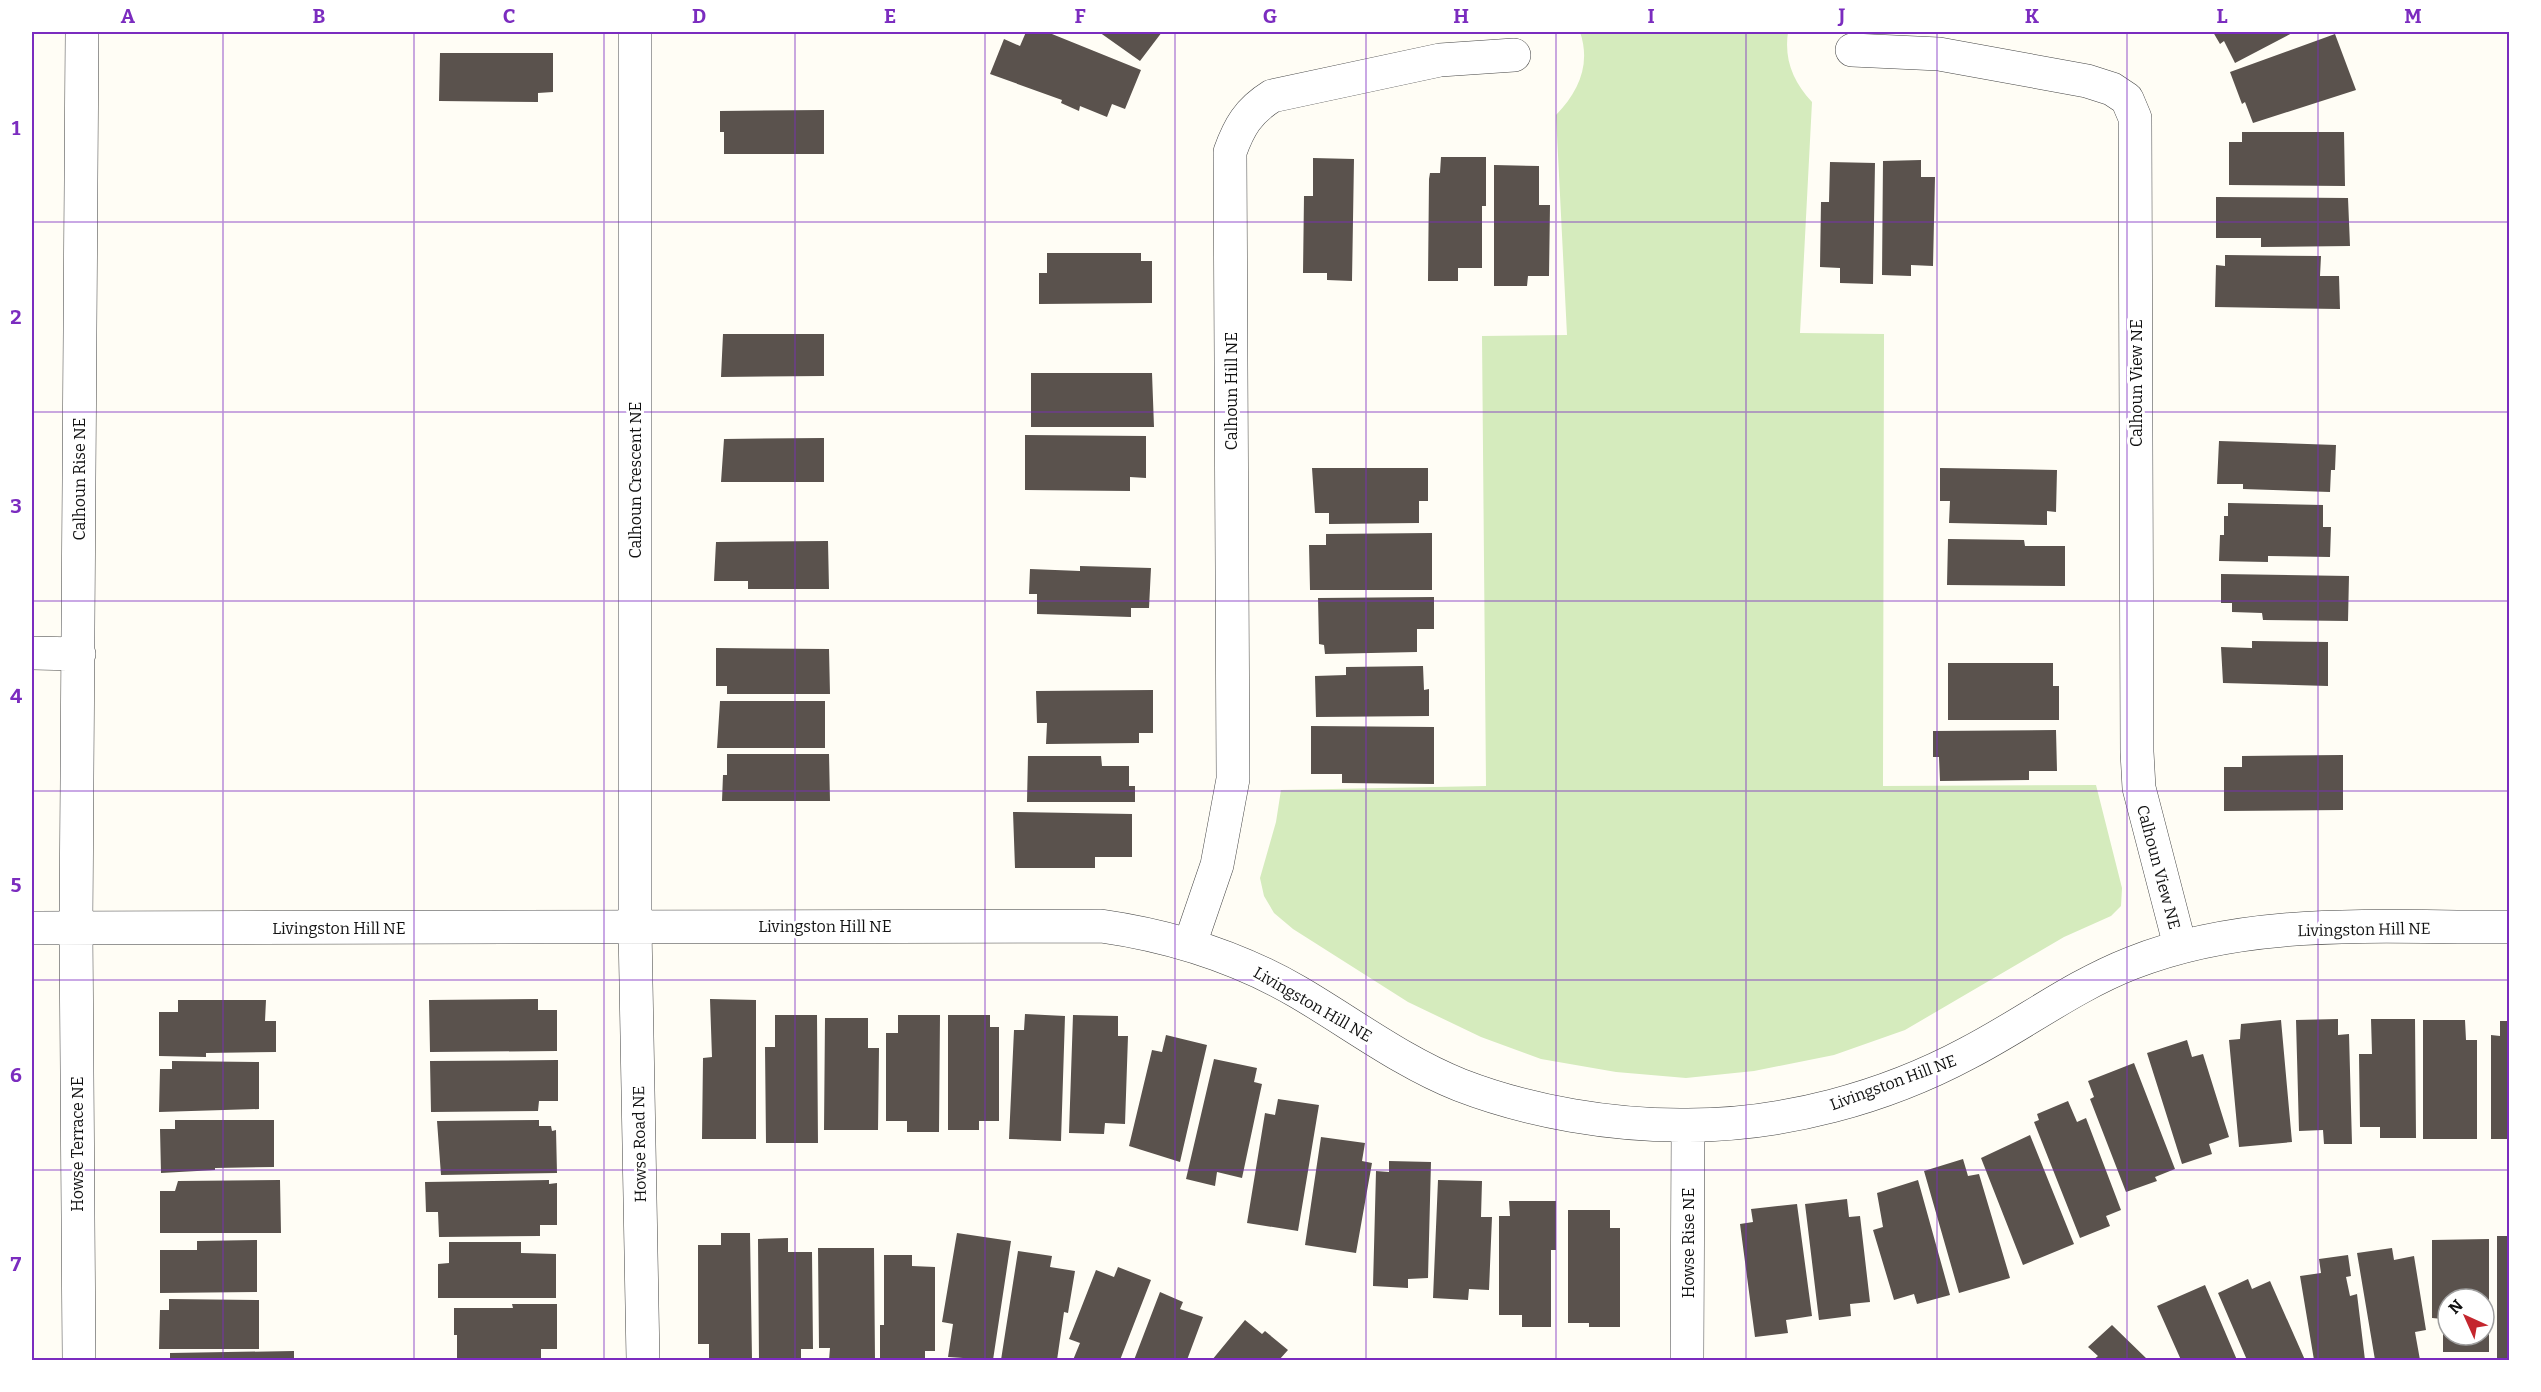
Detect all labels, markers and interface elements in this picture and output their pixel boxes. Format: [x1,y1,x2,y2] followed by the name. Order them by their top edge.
[121,4,136,28] text: A
[313,4,326,28] text: B
[503,4,515,28] text: C
[692,4,706,28] text: D
[884,4,896,28] text: E
[1074,4,1086,28] text: F
[1263,4,1277,28] text: G
[1453,4,1469,28] text: H
[1647,4,1655,28] text: I
[1838,4,1846,28] text: J
[2025,4,2040,28] text: K
[2216,4,2228,28] text: L
[2404,4,2422,28] text: M
[12,116,21,140] text: 1
[10,305,22,329] text: 2
[2127,319,2146,447] street label: Calhoun View NE
[1222,332,1241,450] street label: Calhoun Hill NE
[626,401,645,559] street label: Calhoun Crescent NE
[70,417,89,541] street label: Calhoun Rise NE
[10,494,22,518] text: 3
[10,684,22,708] text: 4
[2133,803,2184,931] street label: Calhoun View NE
[11,873,22,897] text: 5
[758,917,892,936] street label: Livingston Hill NE
[272,919,406,938] street label: Livingston Hill NE
[2297,919,2431,940] street label: Livingston Hill NE
[1250,963,1375,1046] street label: Livingston Hill NE
[1827,1051,1959,1114] street label: Livingston Hill NE
[10,1063,22,1087] text: 6
[68,1076,87,1212] street label: Howse Terrace NE
[629,1085,650,1203] street label: Howse Road NE
[1679,1188,1698,1298] street label: Howse Rise NE
[11,1252,22,1276] text: 7
[2436,1287,2496,1347] north arrow
[2445,1296,2467,1318] text: N

